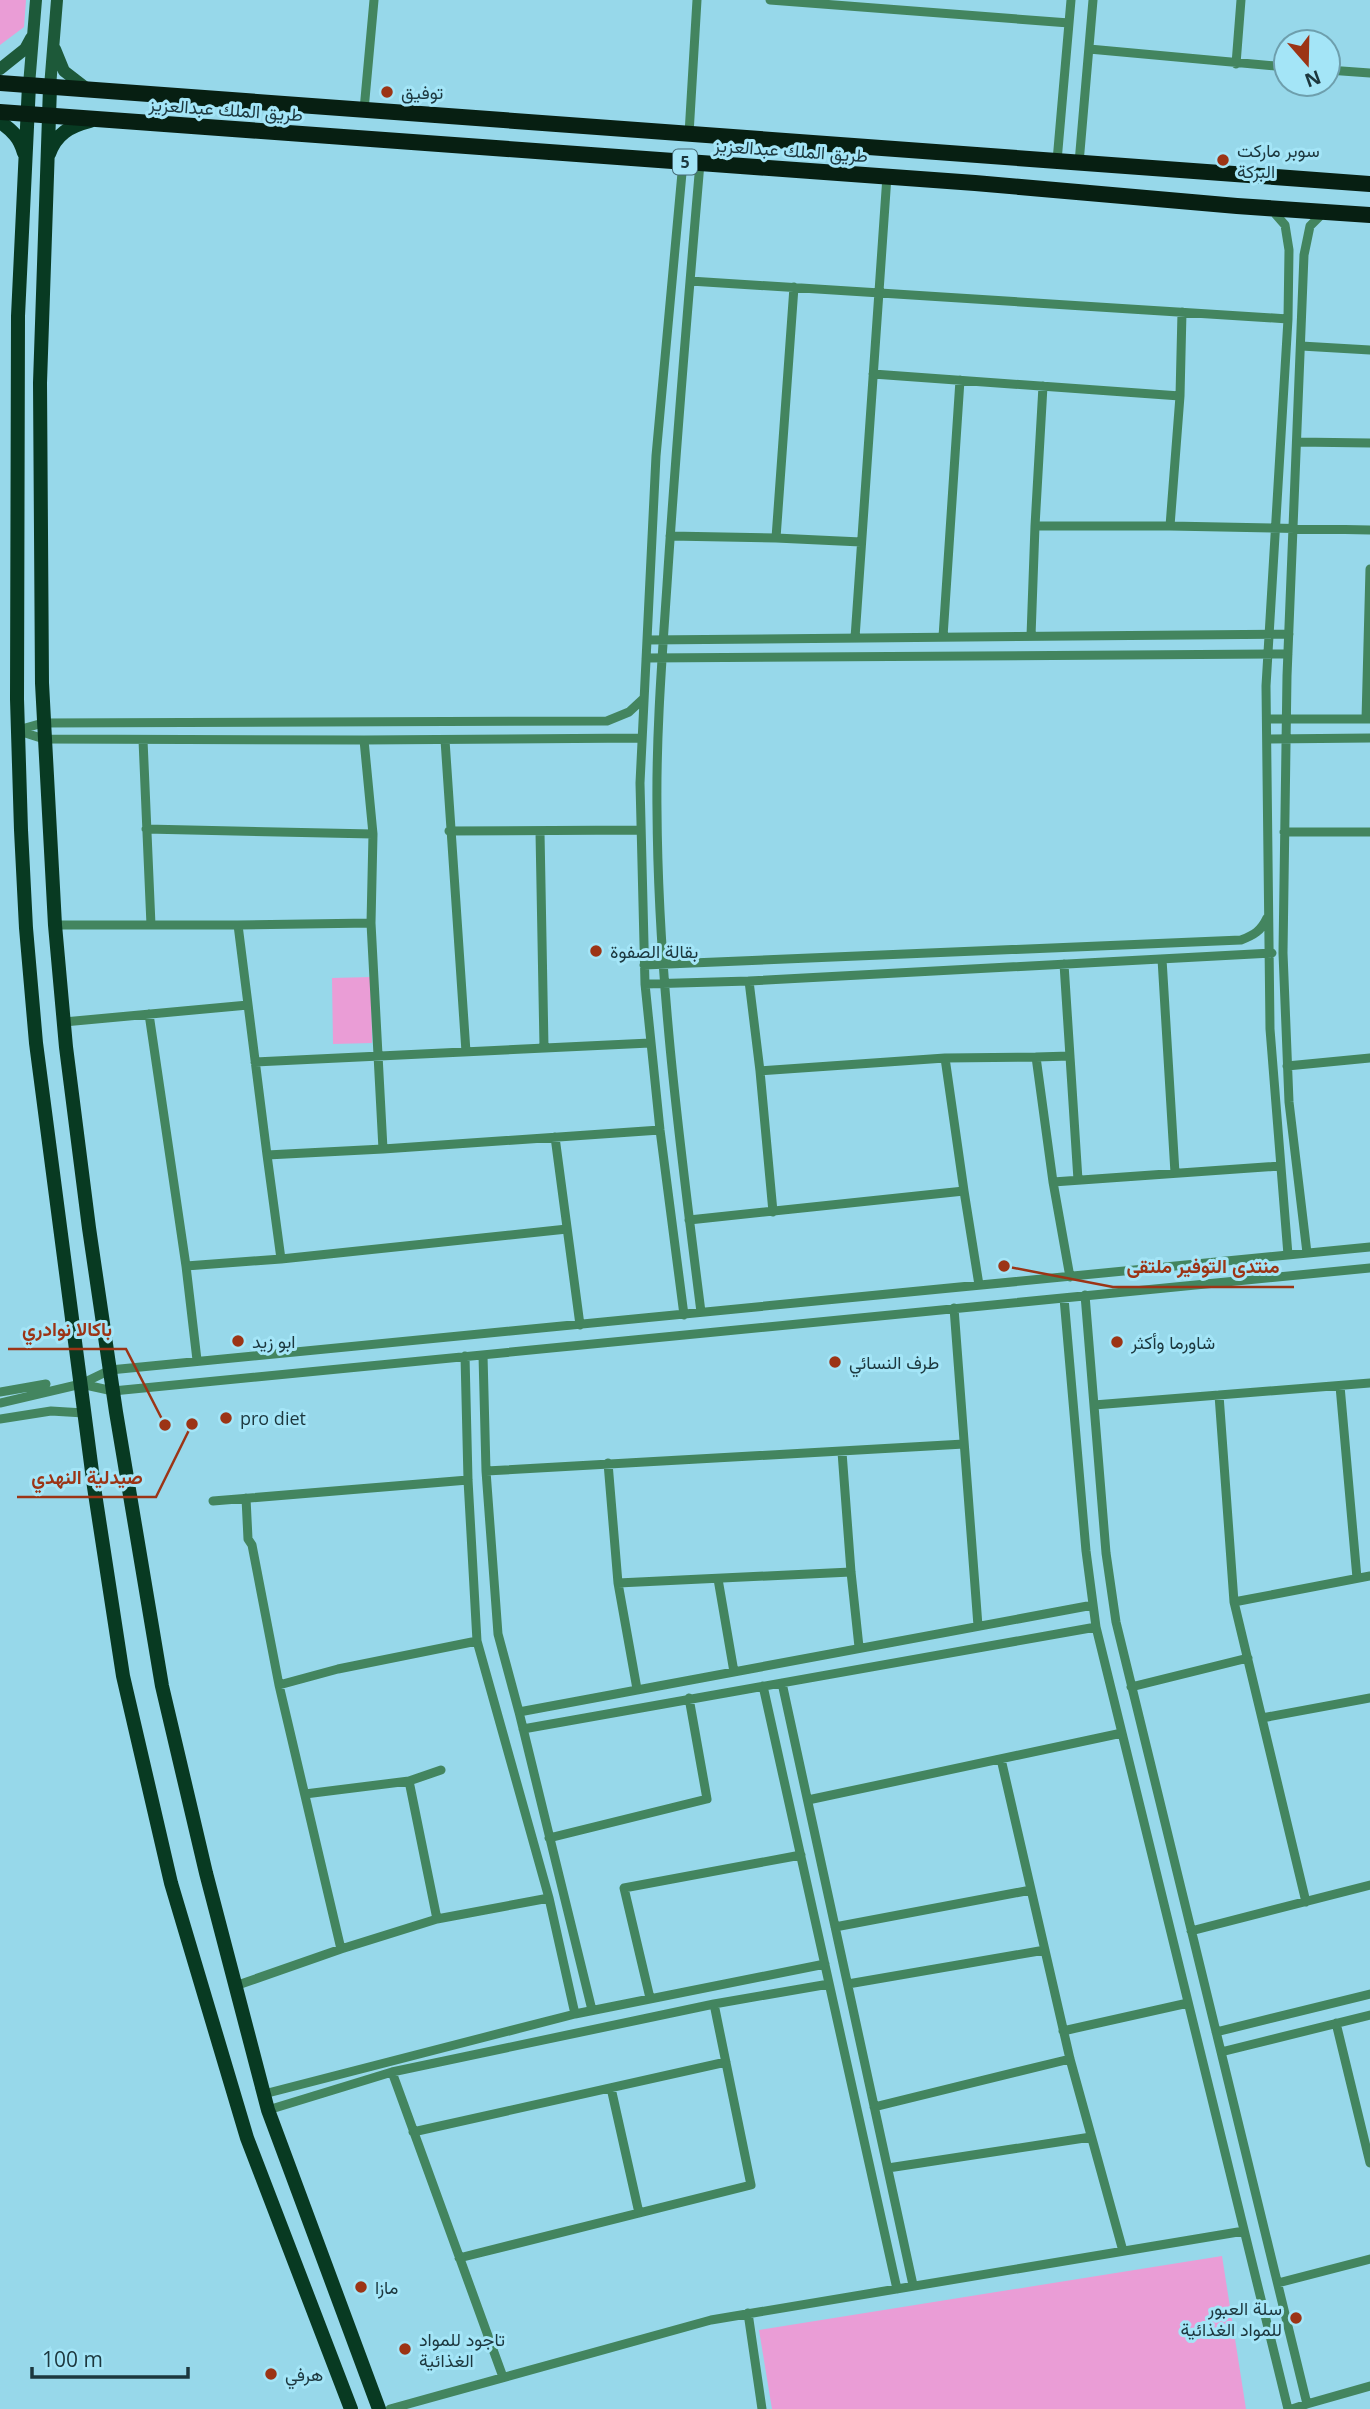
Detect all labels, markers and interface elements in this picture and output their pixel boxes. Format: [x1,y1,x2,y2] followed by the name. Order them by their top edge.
[1272,28,1342,98] north arrow
[1301,64,1325,94] text: N
[401,80,443,104] place label: توفيق
[379,84,395,100] marker: توفيق
[147,92,304,126] street label: طريق الملك عبدالعزيز
[712,133,869,167] street label: طريق الملك عبدالعزيز
[1237,138,1320,183] place label: سوبر ماركت البركة
[673,150,697,174] road number: 5
[1215,152,1231,168] marker: سوبر ماركت البركة
[610,939,698,963] place label: بقالة الصفوة
[588,943,604,959] marker: بقالة الصفوة
[1113,1247,1294,1287] callout: منتدى التوفير ملتقى
[1127,1253,1280,1279] text: منتدى التوفير ملتقى
[8,1309,126,1349] callout: باكالا نوادري
[22,1316,112,1346] text: باكالا نوادري
[252,1329,296,1353] place label: ابو زيد
[1130,1330,1215,1354] place label: شاورما وأكثر
[230,1333,246,1349] marker: ابو زيد
[1109,1334,1125,1350] marker: شاورما وأكثر
[849,1350,939,1378] place label: طرف النسائي
[827,1354,843,1370] marker: طرف النسائي
[240,1406,306,1430] place label: pro diet
[218,1410,234,1426] marker: pro diet
[17,1457,156,1497] callout: صيدلية النهدي
[31,1464,143,1494] text: صيدلية النهدي
[375,2275,398,2299] place label: مازا
[353,2279,369,2295] marker: مازا
[1181,2296,1282,2341] place label: سلة العبور للمواد الغذائية
[1288,2310,1304,2326] marker: سلة العبور للمواد الغذائية
[419,2327,505,2372] place label: تاجود للمواد الغذائية
[32,2336,187,2380] scale bar
[397,2341,413,2357] marker: تاجود للمواد الغذائية
[42,2345,103,2373] text: 100 m
[285,2362,323,2390] place label: هرفي
[263,2366,279,2382] marker: هرفي

